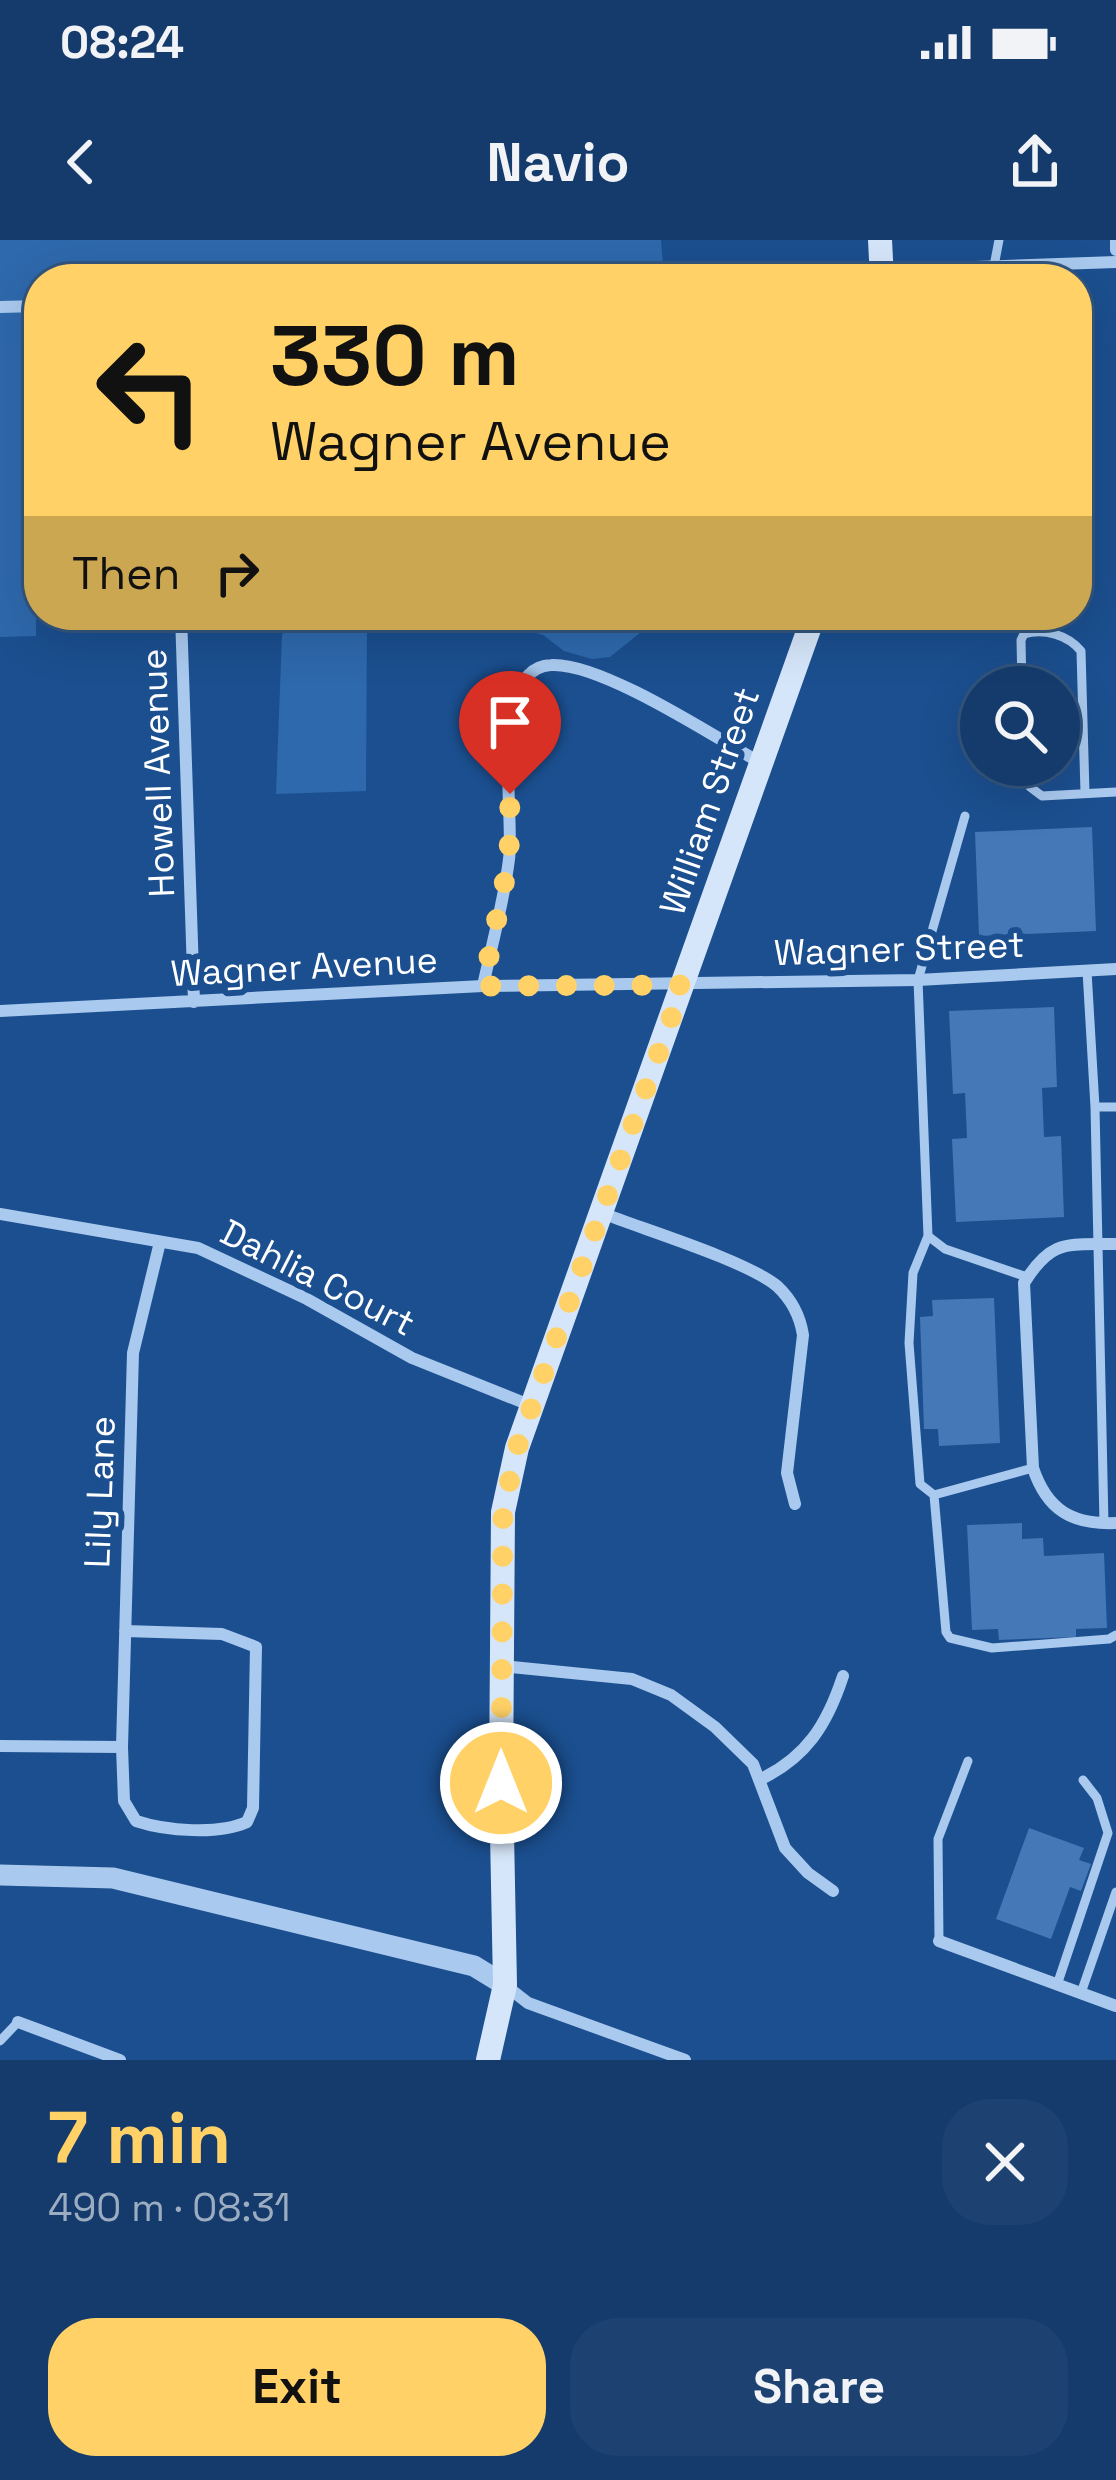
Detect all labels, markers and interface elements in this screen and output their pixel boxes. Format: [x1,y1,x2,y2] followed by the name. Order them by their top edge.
[60,14,184,71] text: 08:24
[487,128,629,197] text: Navio
[48,129,114,195] icon: back
[1002,129,1068,195] icon: share
[270,302,520,410] text: 330 m
[72,312,228,468] icon: left
[270,407,671,476] text: Wagner Avenue
[204,540,270,606] icon: right
[72,545,180,602] text: Then
[131,648,185,898] street label: Howell Avenue
[960,666,1080,786] map controls
[960,666,1080,786] button: search
[459,671,561,794] pin
[650,681,770,921] street label: William Street
[477,689,543,755] icon: arrive
[773,922,1025,976] street label: Wagner Street
[169,937,439,997] street label: Wagner Avenue
[213,1209,422,1346] street label: Dahlia Court
[74,1415,126,1569] street label: Lily Lane
[438,1720,564,1846] position arrow
[48,2092,231,2184] text: 7 min
[942,2099,1068,2225] button: close
[48,2183,291,2232] text: 490 m · 08:31
[48,2318,546,2456] button: Exit
[570,2318,1068,2456] button: Share

